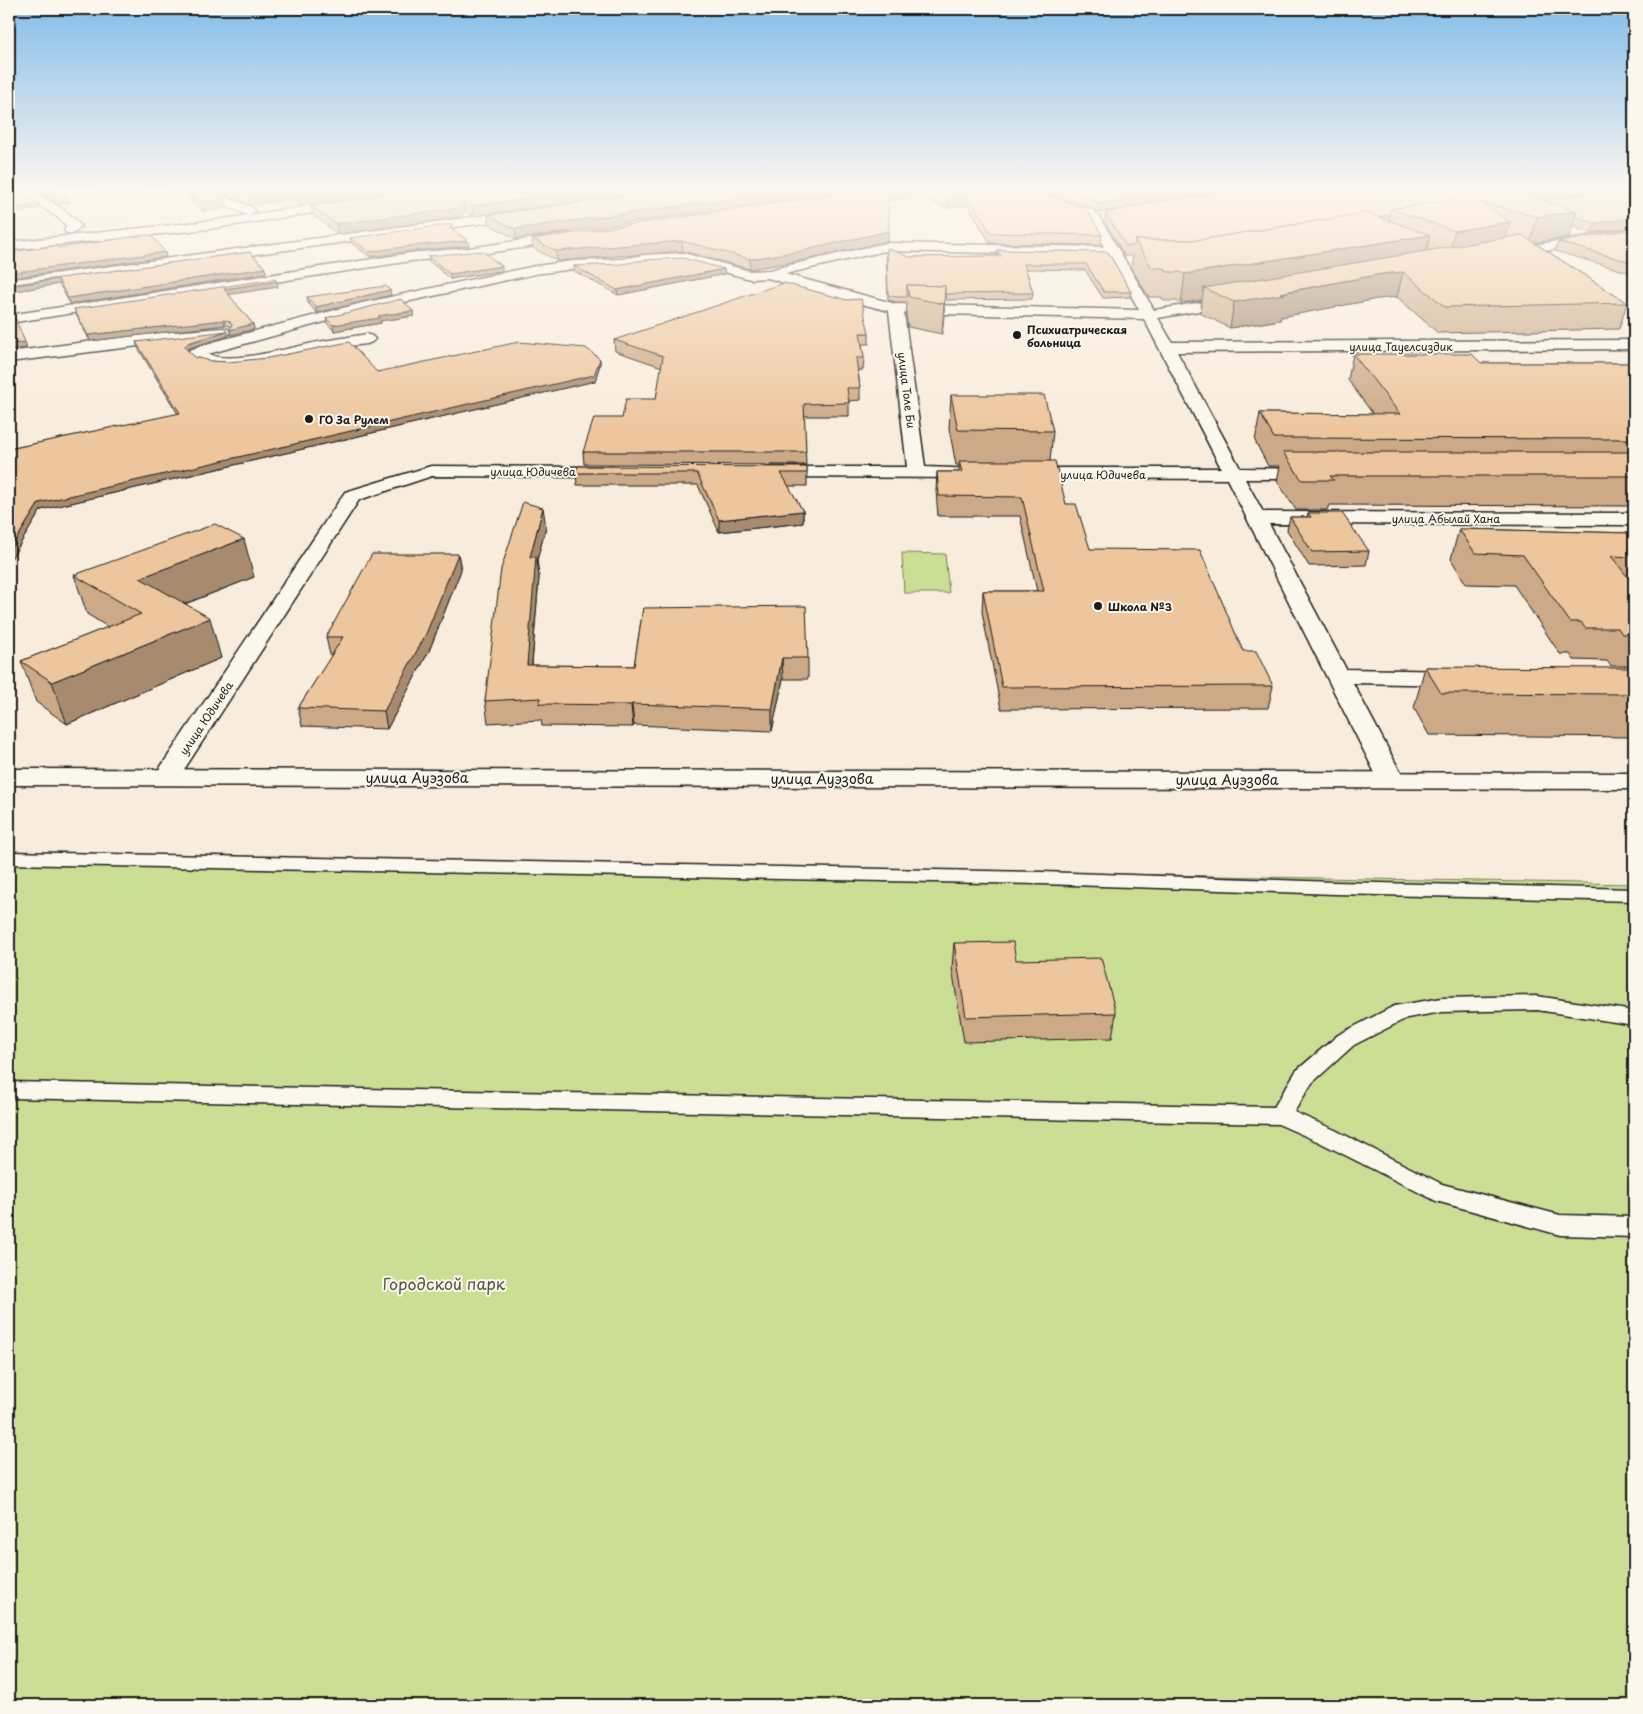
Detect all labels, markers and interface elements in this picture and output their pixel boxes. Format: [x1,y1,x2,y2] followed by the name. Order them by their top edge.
[1027,321,1127,351] place label: Психиатрическая больница
[1011,329,1023,341] marker: Психиатрическая больница
[1349,338,1453,355] street label: улица Тауелсиздик
[894,351,920,429] street label: улица Толе Би
[319,411,389,428] place label: ГО За Рулем
[303,413,315,425] marker: ГО За Рулем
[490,463,576,480] street label: улица Юдичева
[1060,466,1146,483] street label: улица Юдичева
[1392,510,1500,527] street label: улица Абылай Хана
[1108,598,1172,615] place label: Школа №3
[1092,600,1104,612] marker: Школа №3
[175,678,237,758] street label: улица Юдичева
[365,767,469,788] street label: улица Ауэзова
[770,768,874,789] street label: улица Ауэзова
[1175,769,1279,790] street label: улица Ауэзова
[383,1271,506,1295] park label: Городской парк

